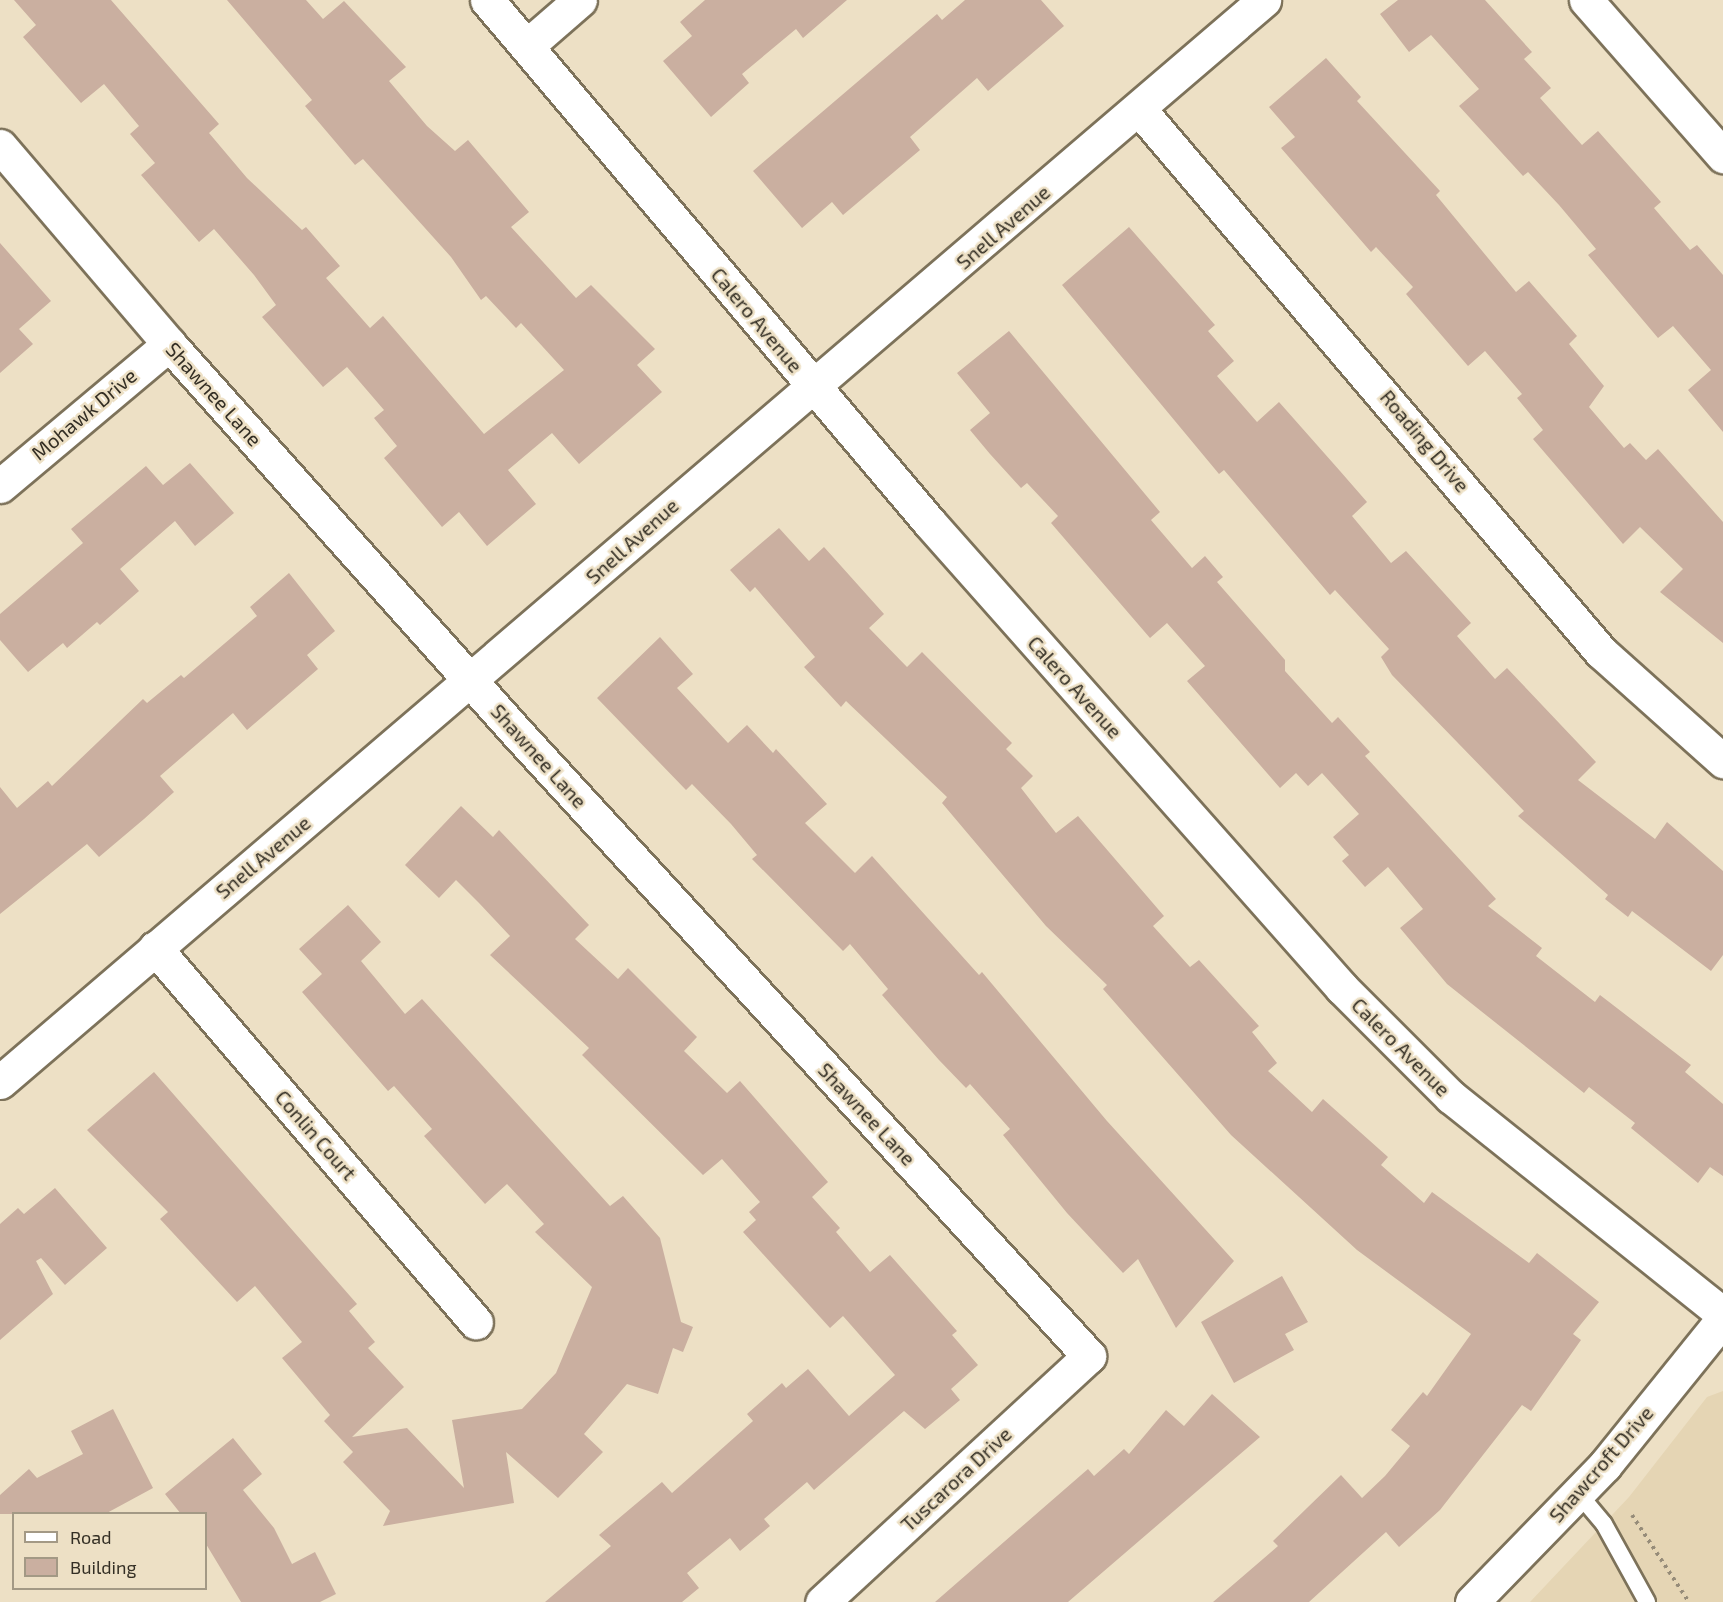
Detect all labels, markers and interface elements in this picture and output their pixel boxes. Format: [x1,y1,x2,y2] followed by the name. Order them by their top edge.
[951,180,1055,274] street label: Snell Avenue
[706,263,808,377] street label: Calero Avenue
[161,337,267,451] street label: Shawnee Lane
[26,363,142,465] street label: Mohawk Drive
[1375,385,1475,497] street label: Roading Drive
[581,493,683,589] street label: Snell Avenue
[1023,631,1127,743] street label: Calero Avenue
[486,699,592,813] street label: Shawnee Lane
[210,810,316,904] street label: Snell Avenue
[1347,993,1455,1101] street label: Calero Avenue
[813,1058,921,1170] street label: Shawnee Lane
[270,1085,362,1185] street label: Conlin Court
[1544,1401,1658,1527] street label: Shawcroft Drive
[896,1422,1016,1536] street label: Tuscarora Drive
[12,1512,207,1590] legend
[70,1526,111,1548] text: Road
[70,1556,137,1578] text: Building

